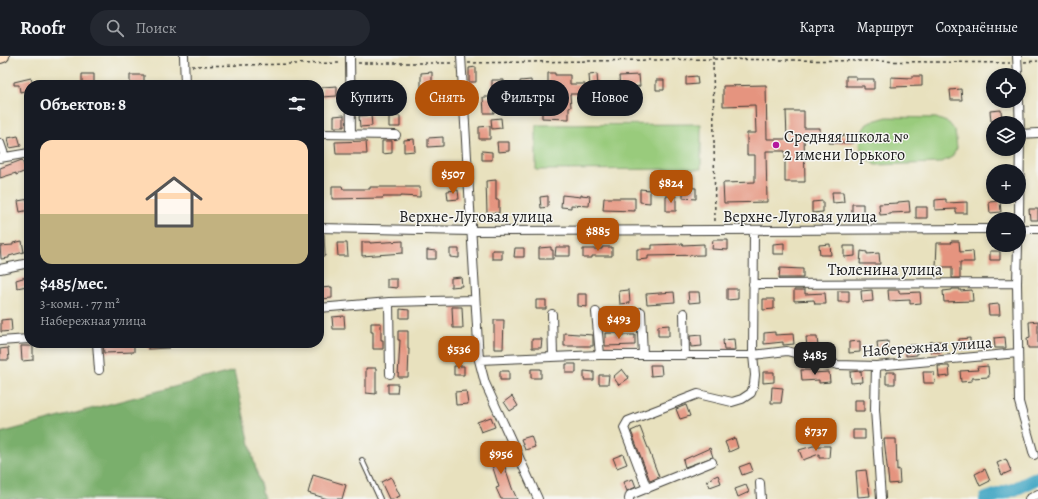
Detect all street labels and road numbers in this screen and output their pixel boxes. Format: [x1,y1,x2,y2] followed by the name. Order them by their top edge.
[399,206,554,228] street label: Верхне-Луговая улица
[723,206,878,228] street label: Верхне-Луговая улица
[828,259,943,281] street label: Тюленина улица
[861,331,994,363] street label: Набережная улица

